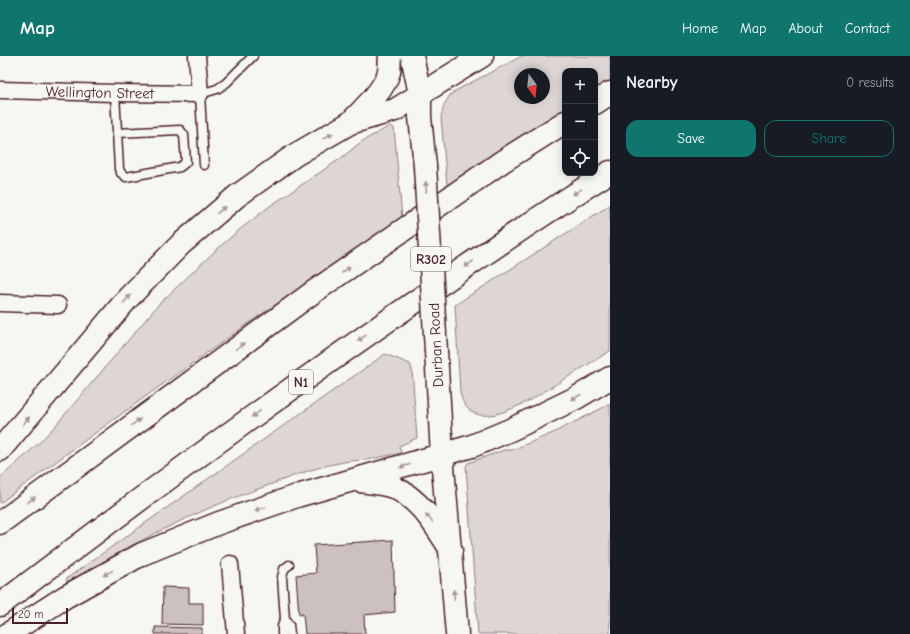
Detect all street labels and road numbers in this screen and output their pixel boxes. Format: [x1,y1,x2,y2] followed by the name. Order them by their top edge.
[46,82,155,102] street label: Wellington Street
[411,247,451,271] road number: R302
[425,302,447,388] street label: Durban Road
[289,370,313,394] road number: N1

